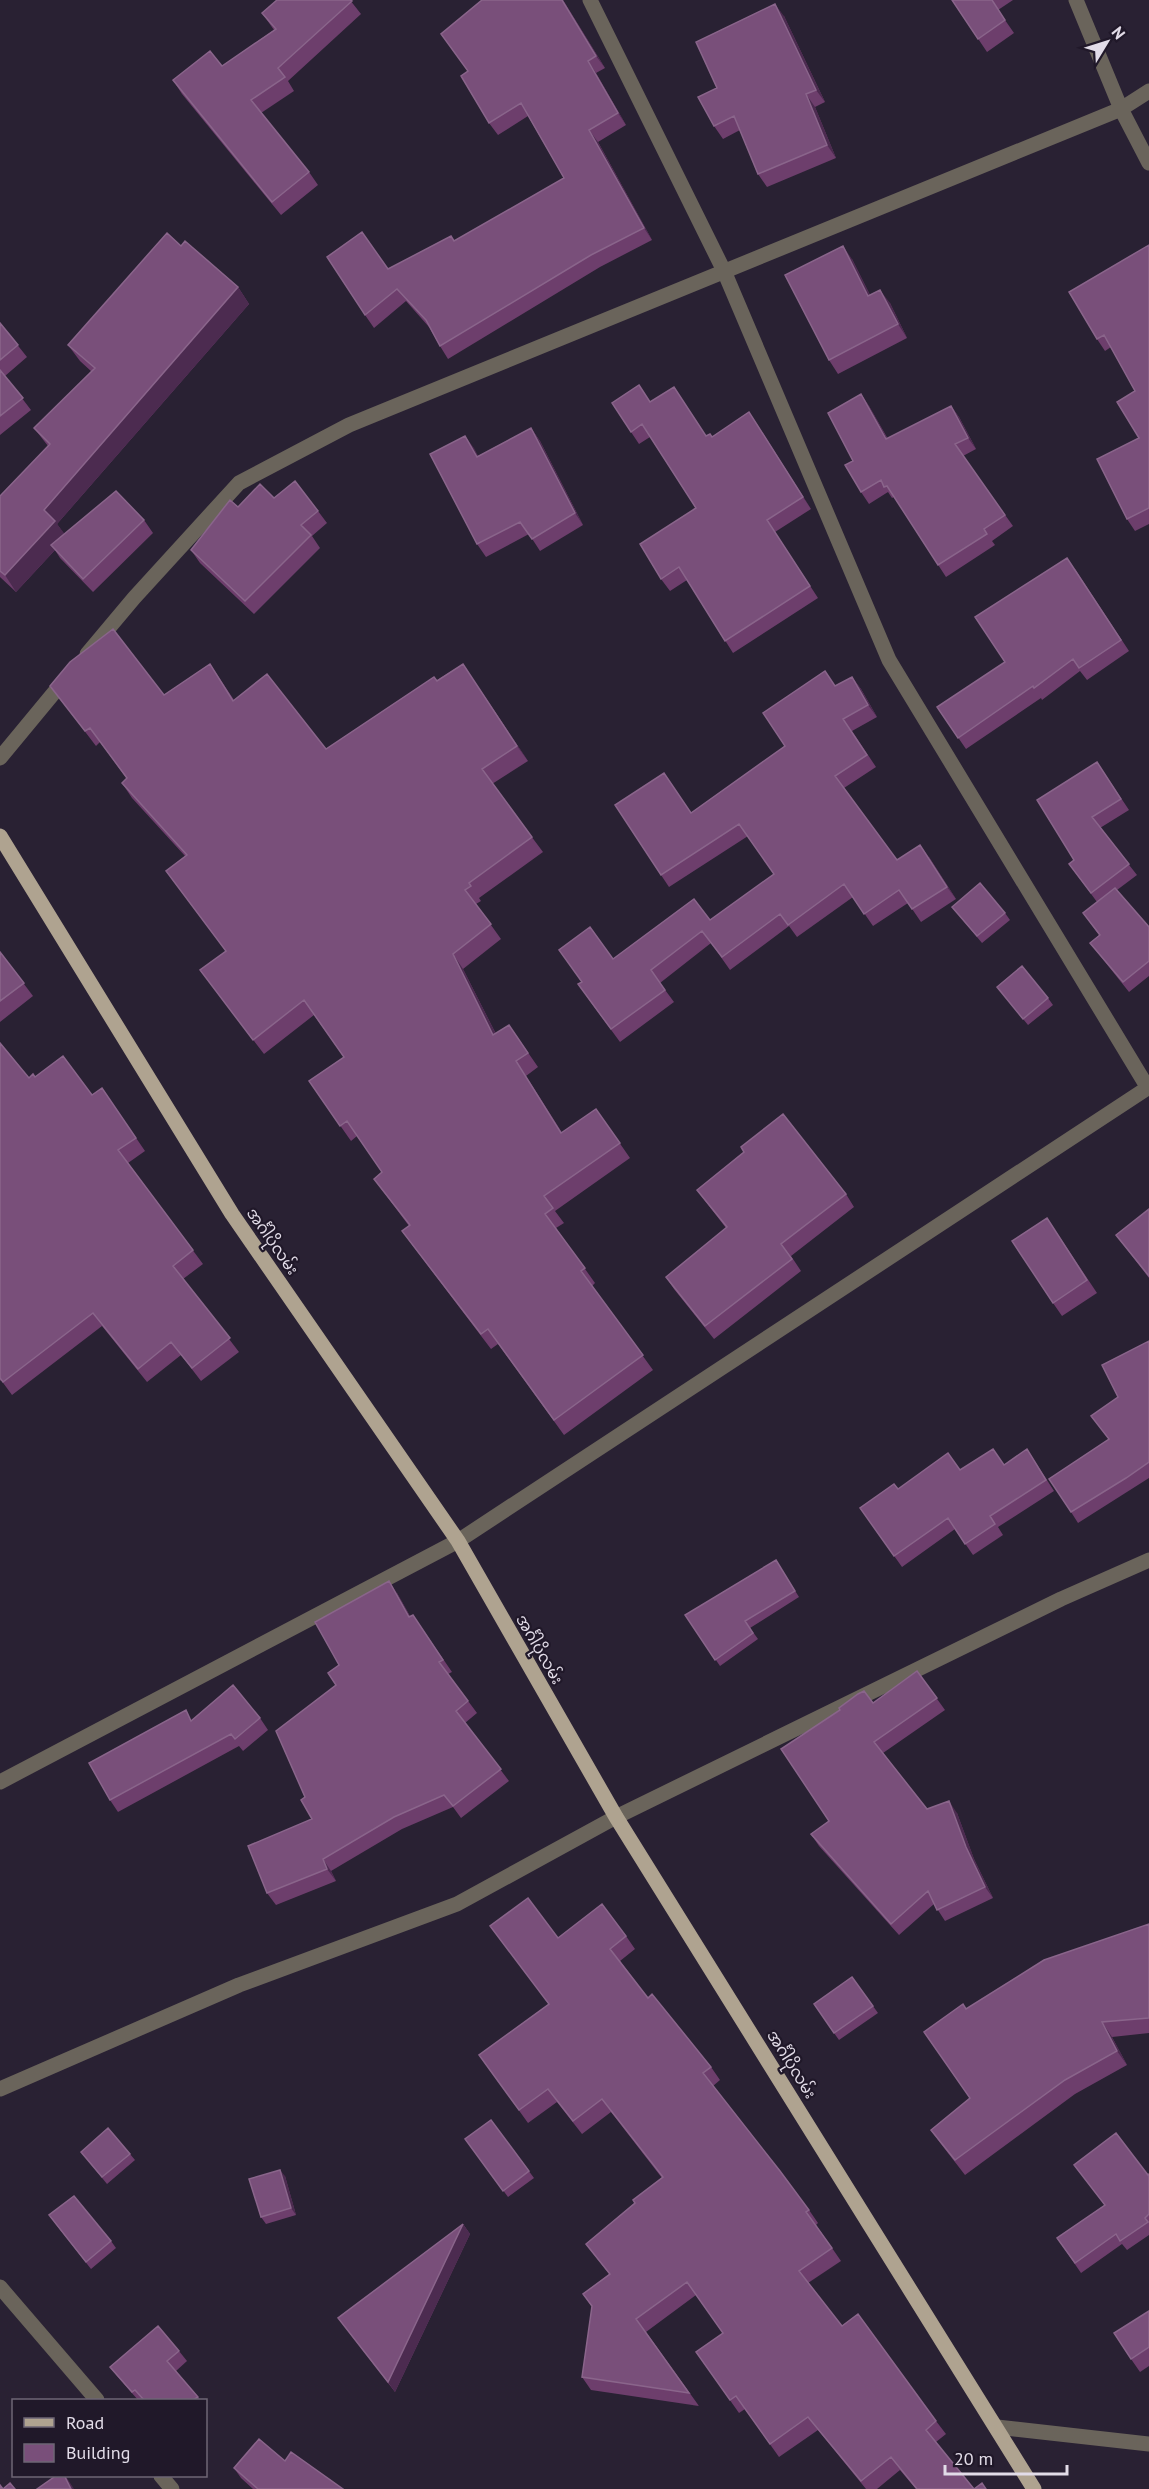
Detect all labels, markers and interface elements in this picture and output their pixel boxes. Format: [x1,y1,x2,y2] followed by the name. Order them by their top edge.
[1077,12,1137,72] north arrow
[1108,22,1130,43] text: N
[239,1203,304,1281] street label: အင်္ဂါပိုလမ်း
[508,1610,569,1690] street label: အင်္ဂါပိုလမ်း
[759,2025,822,2105] street label: အင်္ဂါပိုလမ်း
[12,2399,207,2477] legend
[66,2411,104,2434] text: Road
[945,2438,1066,2476] scale bar
[66,2441,130,2464] text: Building
[954,2447,993,2470] text: 20 m

